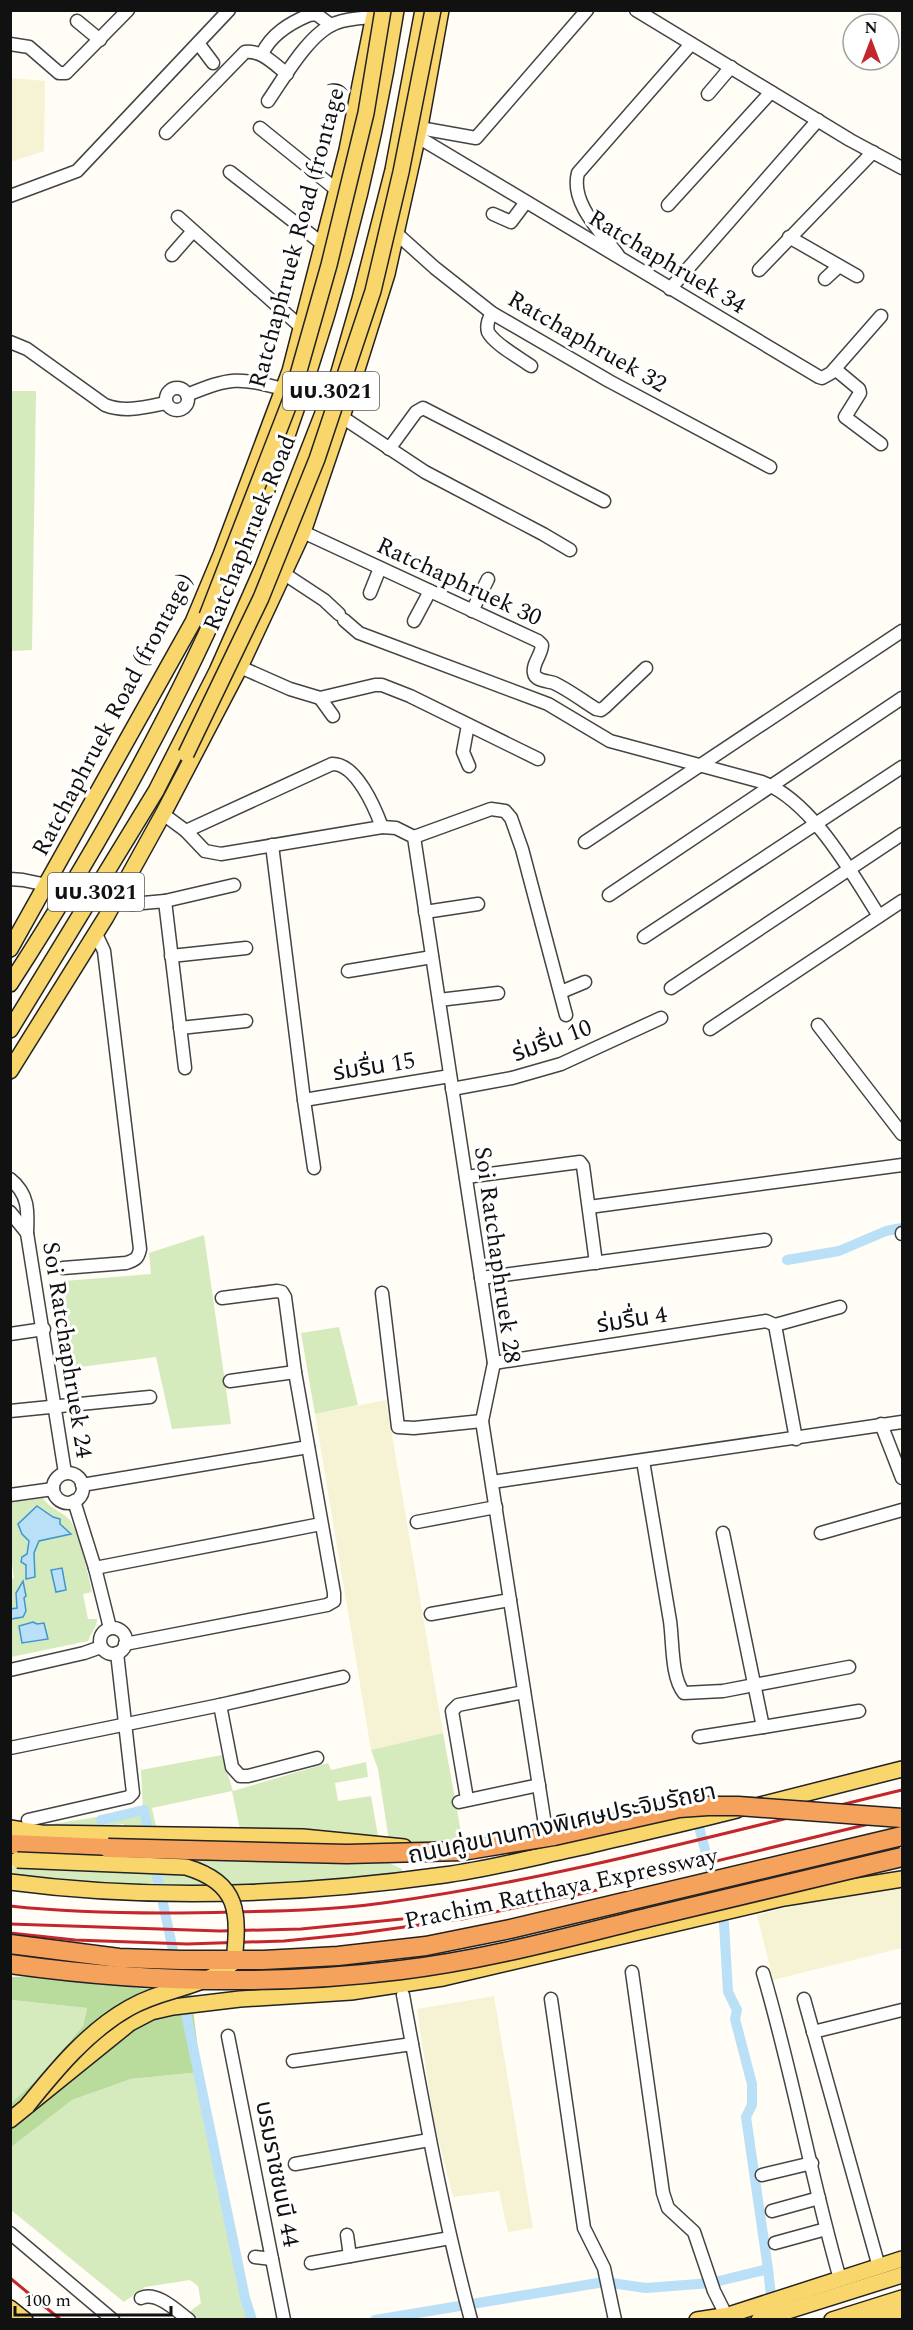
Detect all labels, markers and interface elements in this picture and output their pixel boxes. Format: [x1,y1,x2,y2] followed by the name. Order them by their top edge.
[841,12,901,72] north arrow
[864,16,878,40] text: N
[240,78,356,392] street label: Ratchaphruek Road (frontage)
[581,200,753,324] street label: Ratchaphruek 34
[500,282,674,402] street label: Ratchaphruek 32
[283,372,379,410] road number: นบ.3021
[194,429,306,637] street label: Ratchaphruek Road
[370,528,548,636] street label: Ratchaphruek 30
[23,567,203,863] street label: Ratchaphruek Road (frontage)
[48,873,144,911] road number: นบ.3021
[507,1010,597,1072] street label: ร่มรื่น 10
[330,1043,418,1091] street label: ร่มรื่น 15
[464,1144,530,1366] street label: Soi Ratchaphruek 28
[32,1239,102,1461] street label: Soi Ratchaphruek 24
[594,1297,670,1343] street label: ร่มรื่น 4
[405,1774,719,1874] street label: ถนนคู่ขนานทางพิเศษประจิมรัถยา
[401,1838,723,1940] street label: Prachim Ratthaya Expressway
[245,2098,309,2250] street label: บรมราชชนนี 44
[15,2279,171,2317] scale bar
[24,2287,71,2314] text: 100 m

